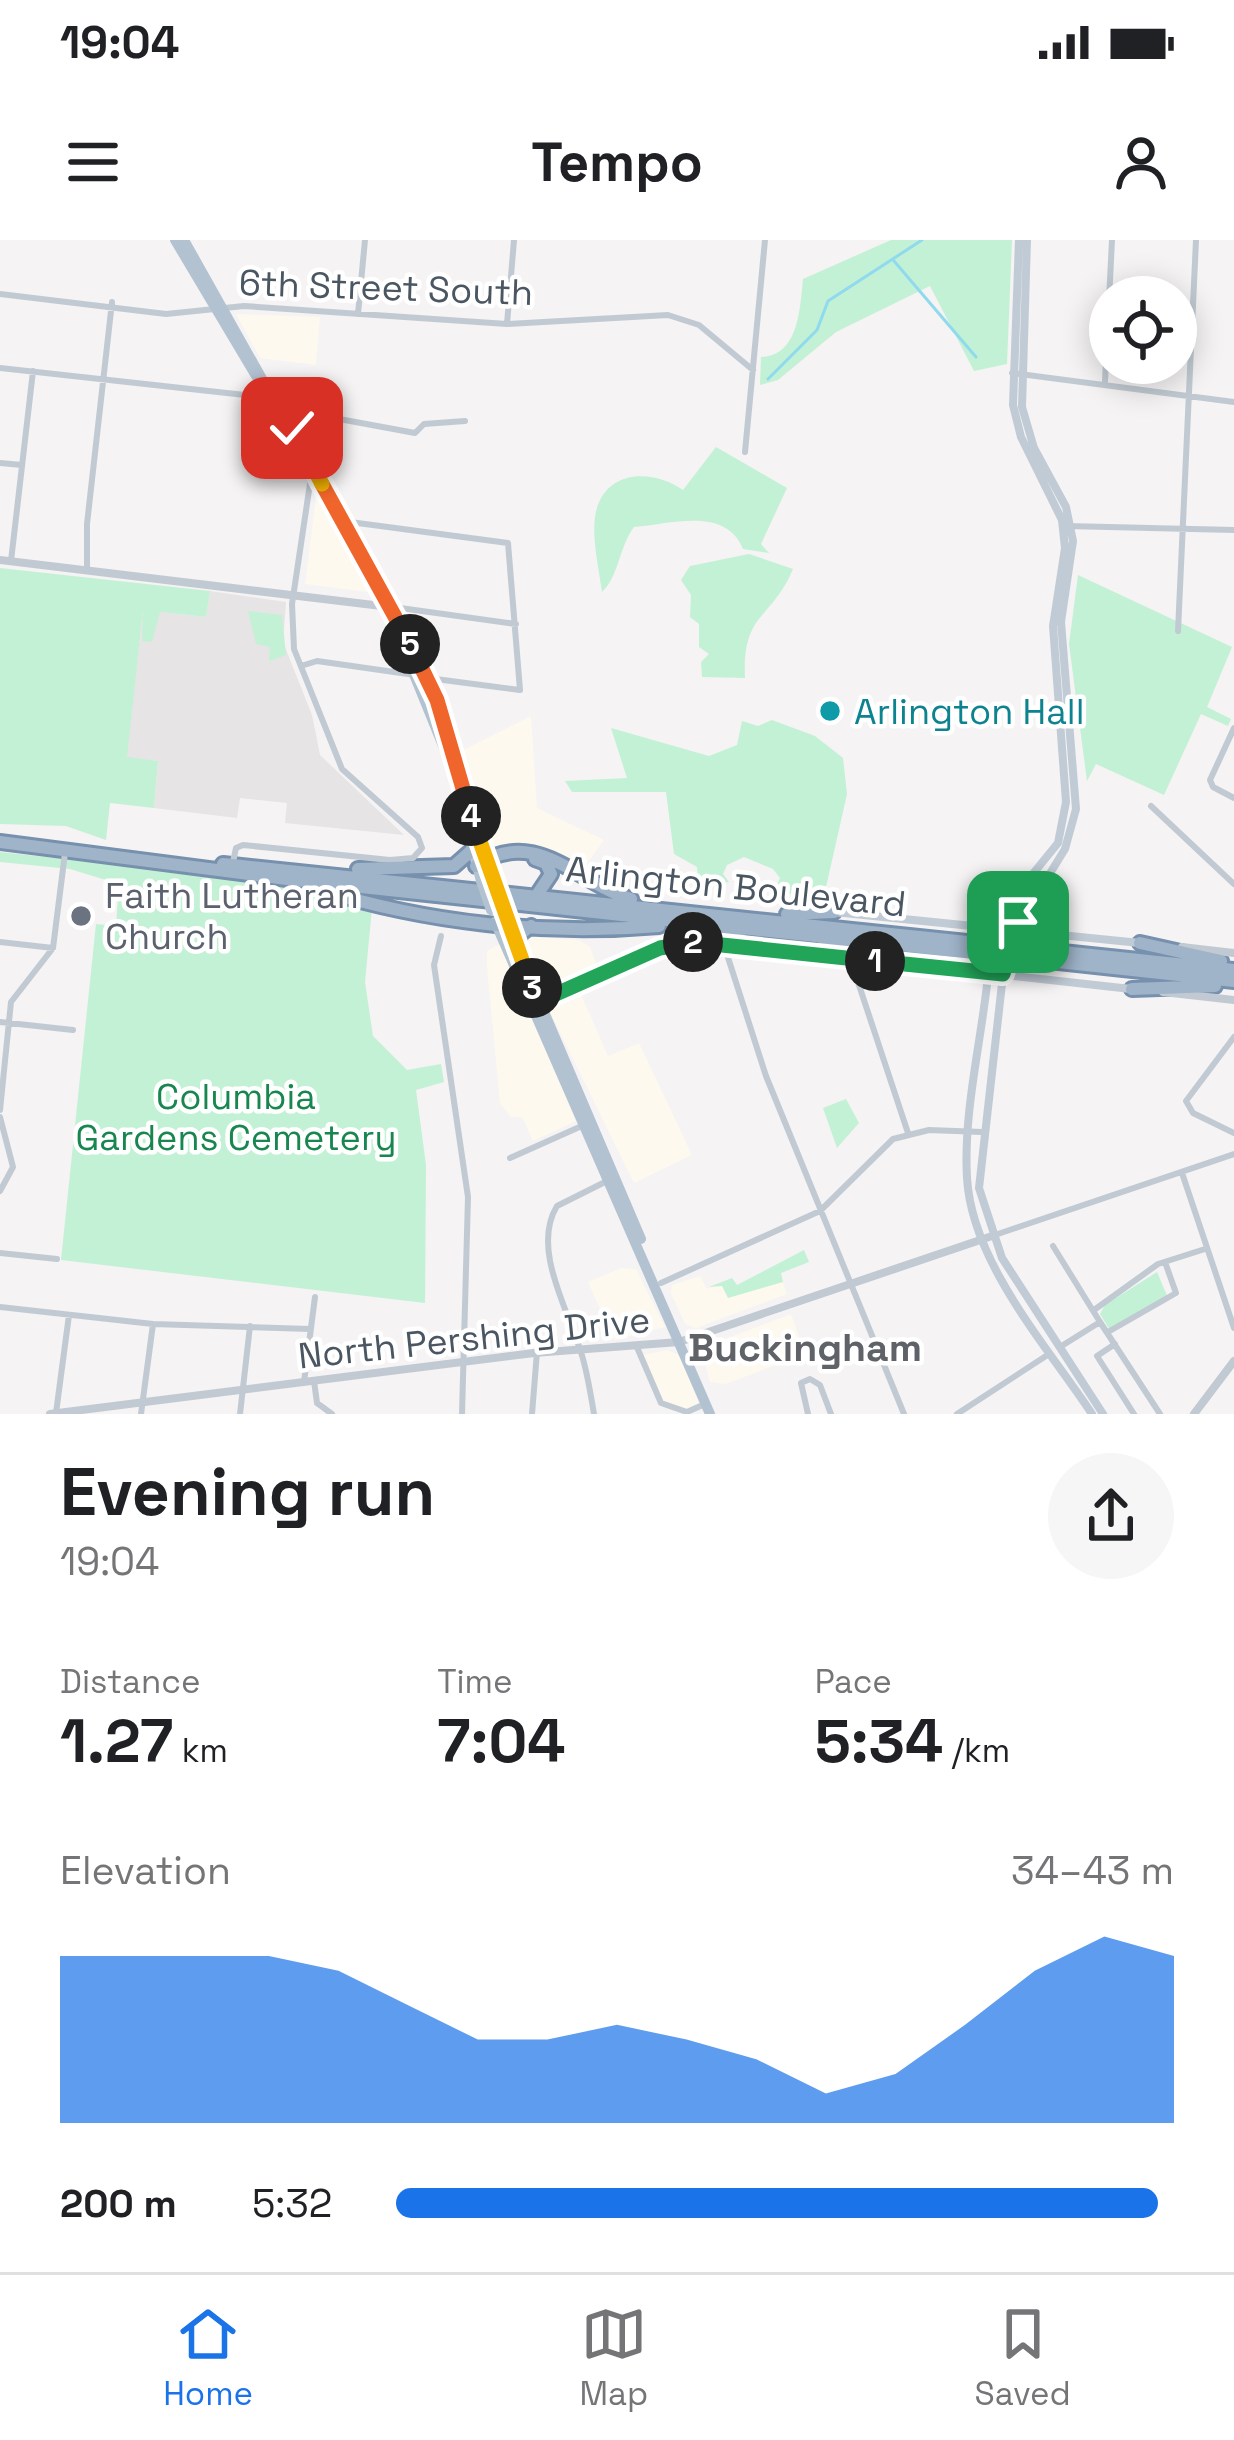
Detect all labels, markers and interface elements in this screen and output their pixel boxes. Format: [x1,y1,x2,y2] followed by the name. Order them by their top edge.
[60,14,179,71] text: 19:04
[531,128,703,197] text: Tempo
[60,129,126,195] icon: menu
[1108,129,1174,195] icon: person
[238,260,534,316] street label: 6th Street South
[1089,276,1197,384] map controls
[1089,276,1197,384] button: locate
[241,377,343,479] pin
[259,395,325,461] icon: check
[380,614,440,674] pin: 5
[400,623,420,665] text: 5
[854,689,1085,735] place label: Arlington Hall
[817,698,843,724] marker: Arlington Hall
[441,786,501,846] pin: 4
[461,795,482,837] text: 4
[564,846,908,928] street label: Arlington Boulevard
[967,871,1069,973] pin
[105,873,359,960] place label: Faith Lutheran Church
[985,889,1051,955] icon: arrive
[68,903,94,929] marker: Faith Lutheran Church
[663,912,723,972] pin: 2
[683,921,703,963] text: 2
[845,931,905,991] pin: 1
[868,940,882,982] text: 1
[502,958,562,1018] pin: 3
[522,967,542,1009] text: 3
[76,1074,397,1161] park label: Columbia Gardens Cemetery
[296,1297,652,1379] street label: North Pershing Drive
[688,1323,922,1372] district label: Buckingham
[60,1450,435,1534] text: Evening run
[1048,1453,1174,1579] button: share
[60,1537,159,1586] text: 19:04
[60,1661,201,1703] text: Distance
[437,1661,512,1703] text: Time
[815,1661,892,1703] text: Pace
[60,1703,173,1780] text: 1.27
[437,1703,566,1780] text: 7:04
[815,1703,943,1780] text: 5:34
[173,1730,228,1772] text: km
[943,1730,1010,1772] text: /km
[60,1846,231,1895] text: Elevation
[1011,1846,1174,1895] text: 34–43 m
[60,2179,177,2228] text: 200 m
[252,2179,332,2228] text: 5:32
[163,2301,253,2415] tab: Home
[579,2301,648,2415] tab: Map
[975,2301,1071,2415] tab: Saved

